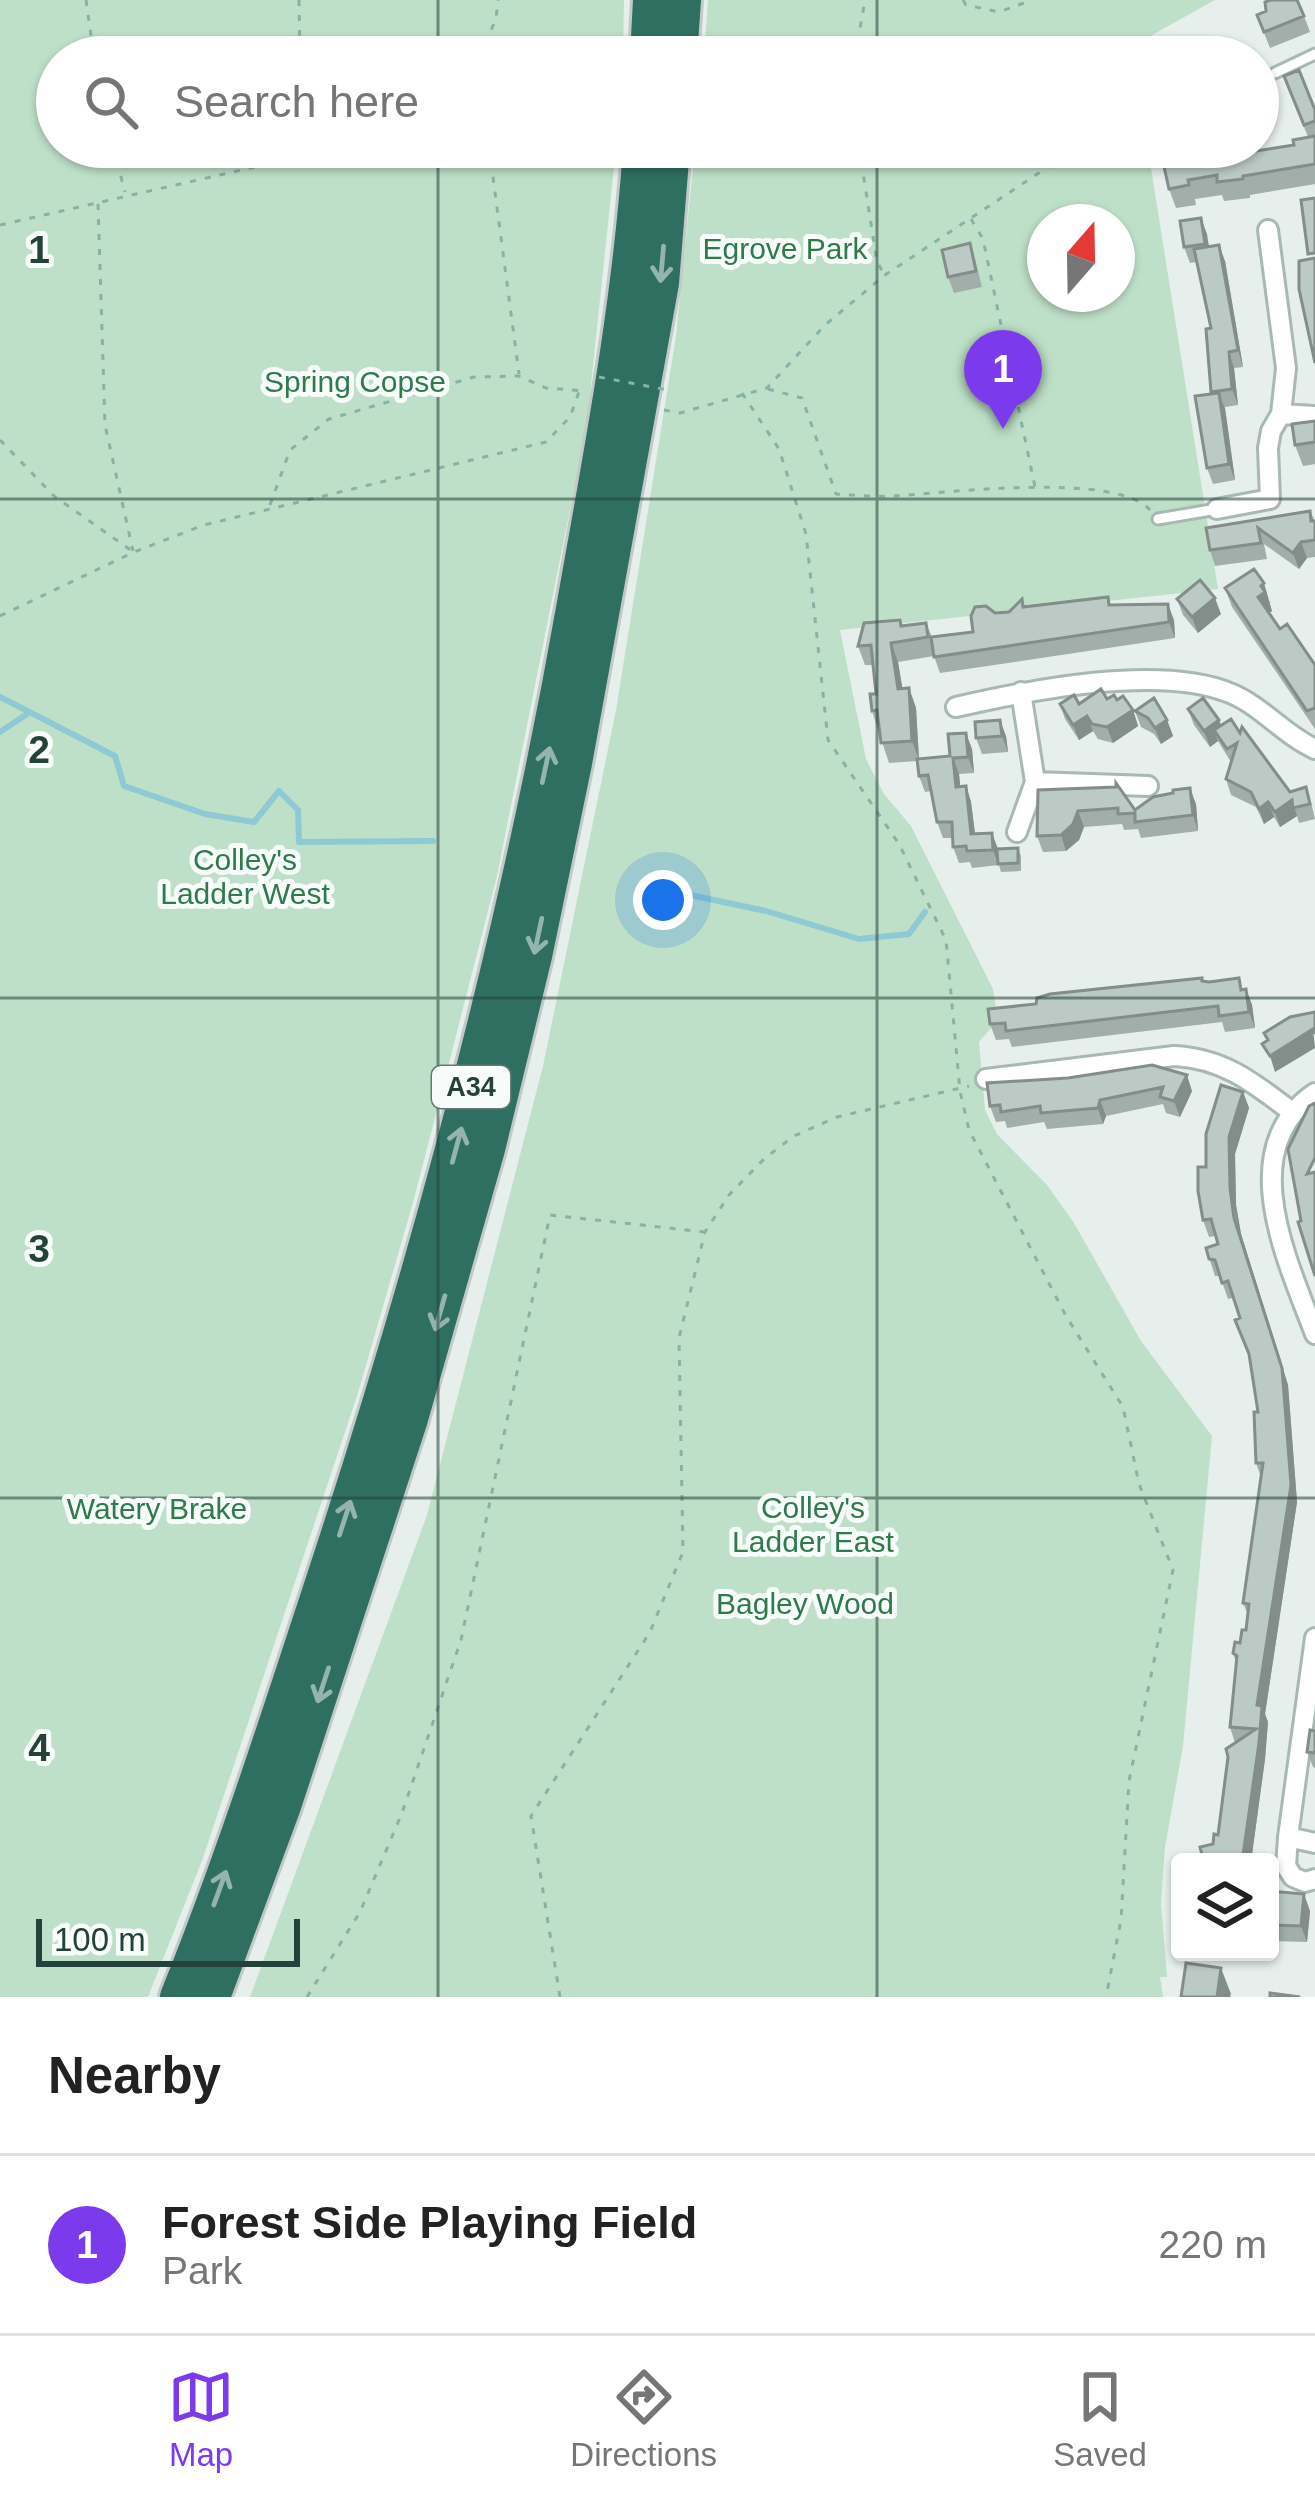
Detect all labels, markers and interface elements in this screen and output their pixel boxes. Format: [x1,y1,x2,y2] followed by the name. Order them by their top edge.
[36,36,1279,168] search box
[78,69,144,135] icon: search
[174,76,419,127] text: Search here
[1027,204,1135,312] north arrow
[28,228,50,271] text: 1
[702,232,869,265] park label: Egrove Park
[651,244,674,283] one-way arrow
[964,330,1042,429] pin: 1
[264,365,446,398] park label: Spring Copse
[28,728,50,771] text: 2
[535,747,558,785] one-way arrow
[160,843,330,910] park label: Colley's Ladder West
[633,870,693,930] your location
[526,917,549,955] one-way arrow
[432,1066,510,1108] road number: A34
[447,1127,469,1165] one-way arrow
[28,1227,50,1270] text: 3
[427,1294,449,1332] one-way arrow
[732,1491,895,1558] park label: Colley's Ladder East
[67,1492,247,1525] park label: Watery Brake
[335,1500,357,1538] one-way arrow
[716,1587,894,1620] park label: Bagley Wood
[310,1665,332,1703] one-way arrow
[28,1726,50,1769] text: 4
[1171,1853,1279,1961] map controls
[1171,1853,1279,1961] button: layers
[210,1870,232,1907] one-way arrow
[36,1913,300,1966] scale bar
[54,1921,146,1958] text: 100 m
[48,2047,221,2104] text: Nearby
[162,2197,697,2248] text: Forest Side Playing Field
[76,2223,98,2266] text: 1
[1159,2223,1267,2266] text: 220 m
[162,2249,242,2292] text: Park
[168,2364,234,2474] tab: Map
[570,2364,717,2474] tab: Directions
[1053,2364,1147,2474] tab: Saved

